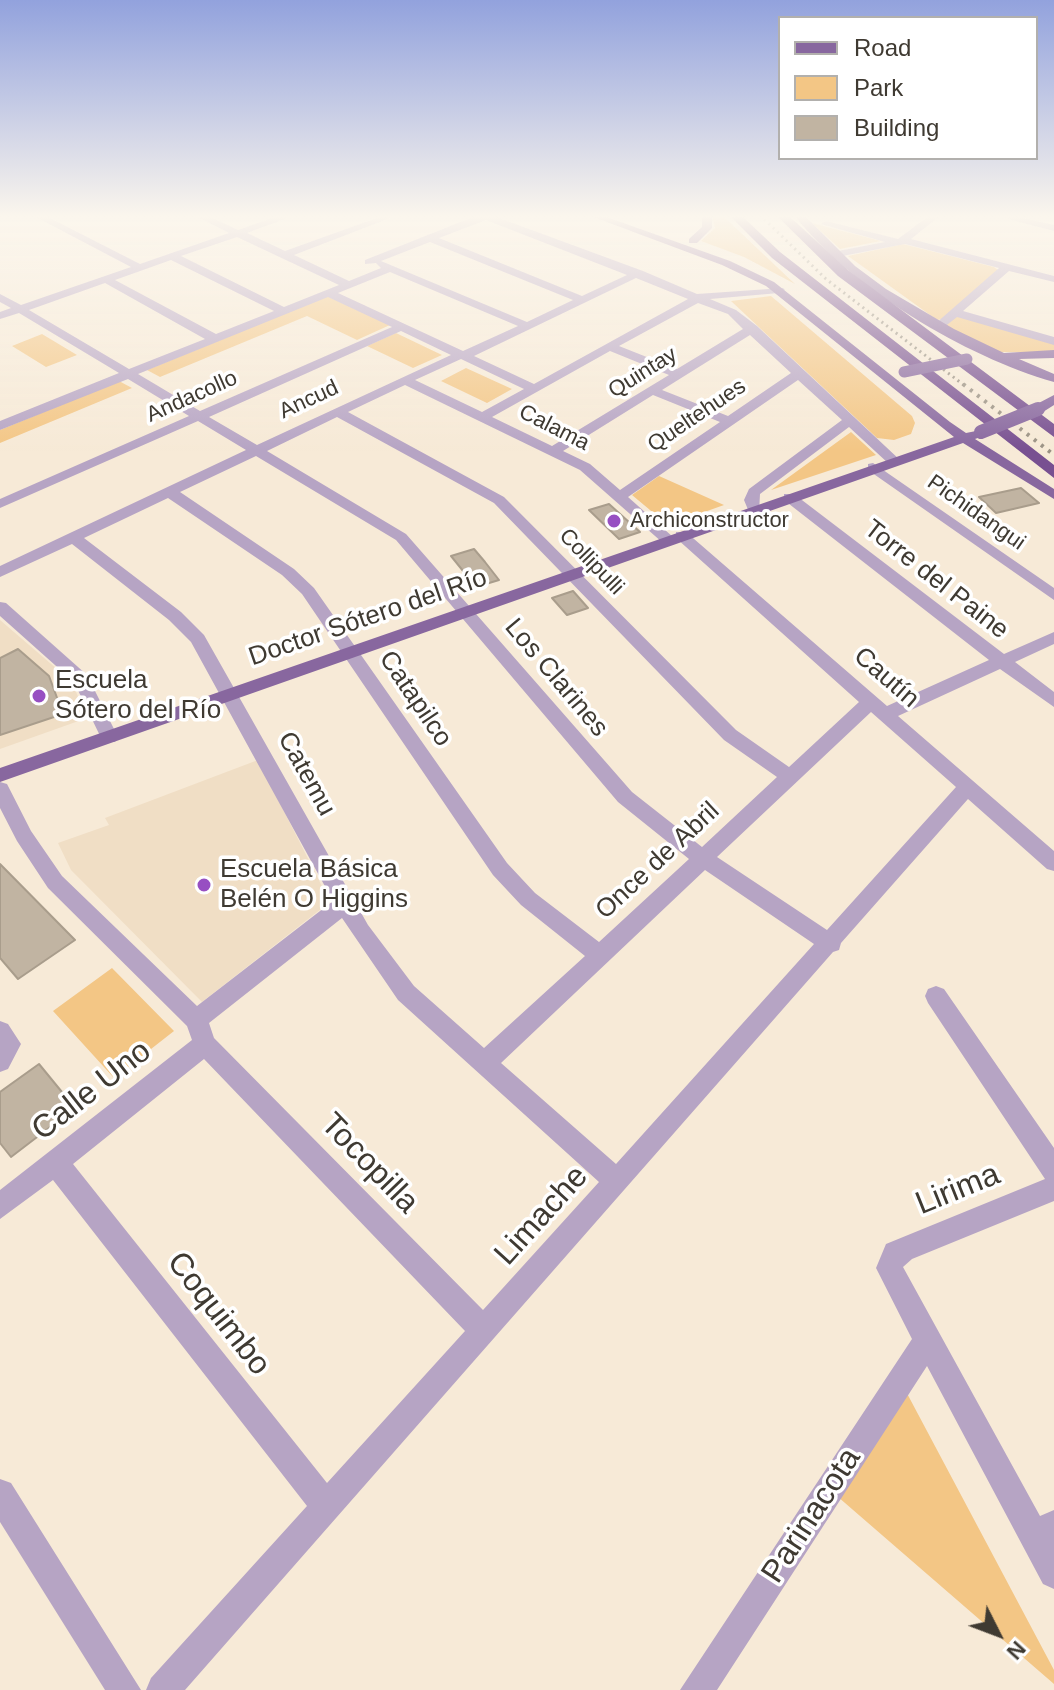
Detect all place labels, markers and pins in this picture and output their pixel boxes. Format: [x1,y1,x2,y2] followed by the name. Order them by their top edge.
[630,508,789,534] place label: Archiconstructor
[605,512,623,530] marker: Archiconstructor
[55,665,221,726] place label: Escuela Sótero del Río
[30,687,48,705] marker: Escuela Sótero del Río
[220,854,408,916] place label: Escuela Básica Belén O Higgins
[195,876,213,894] marker: Escuela Básica Belén O Higgins

